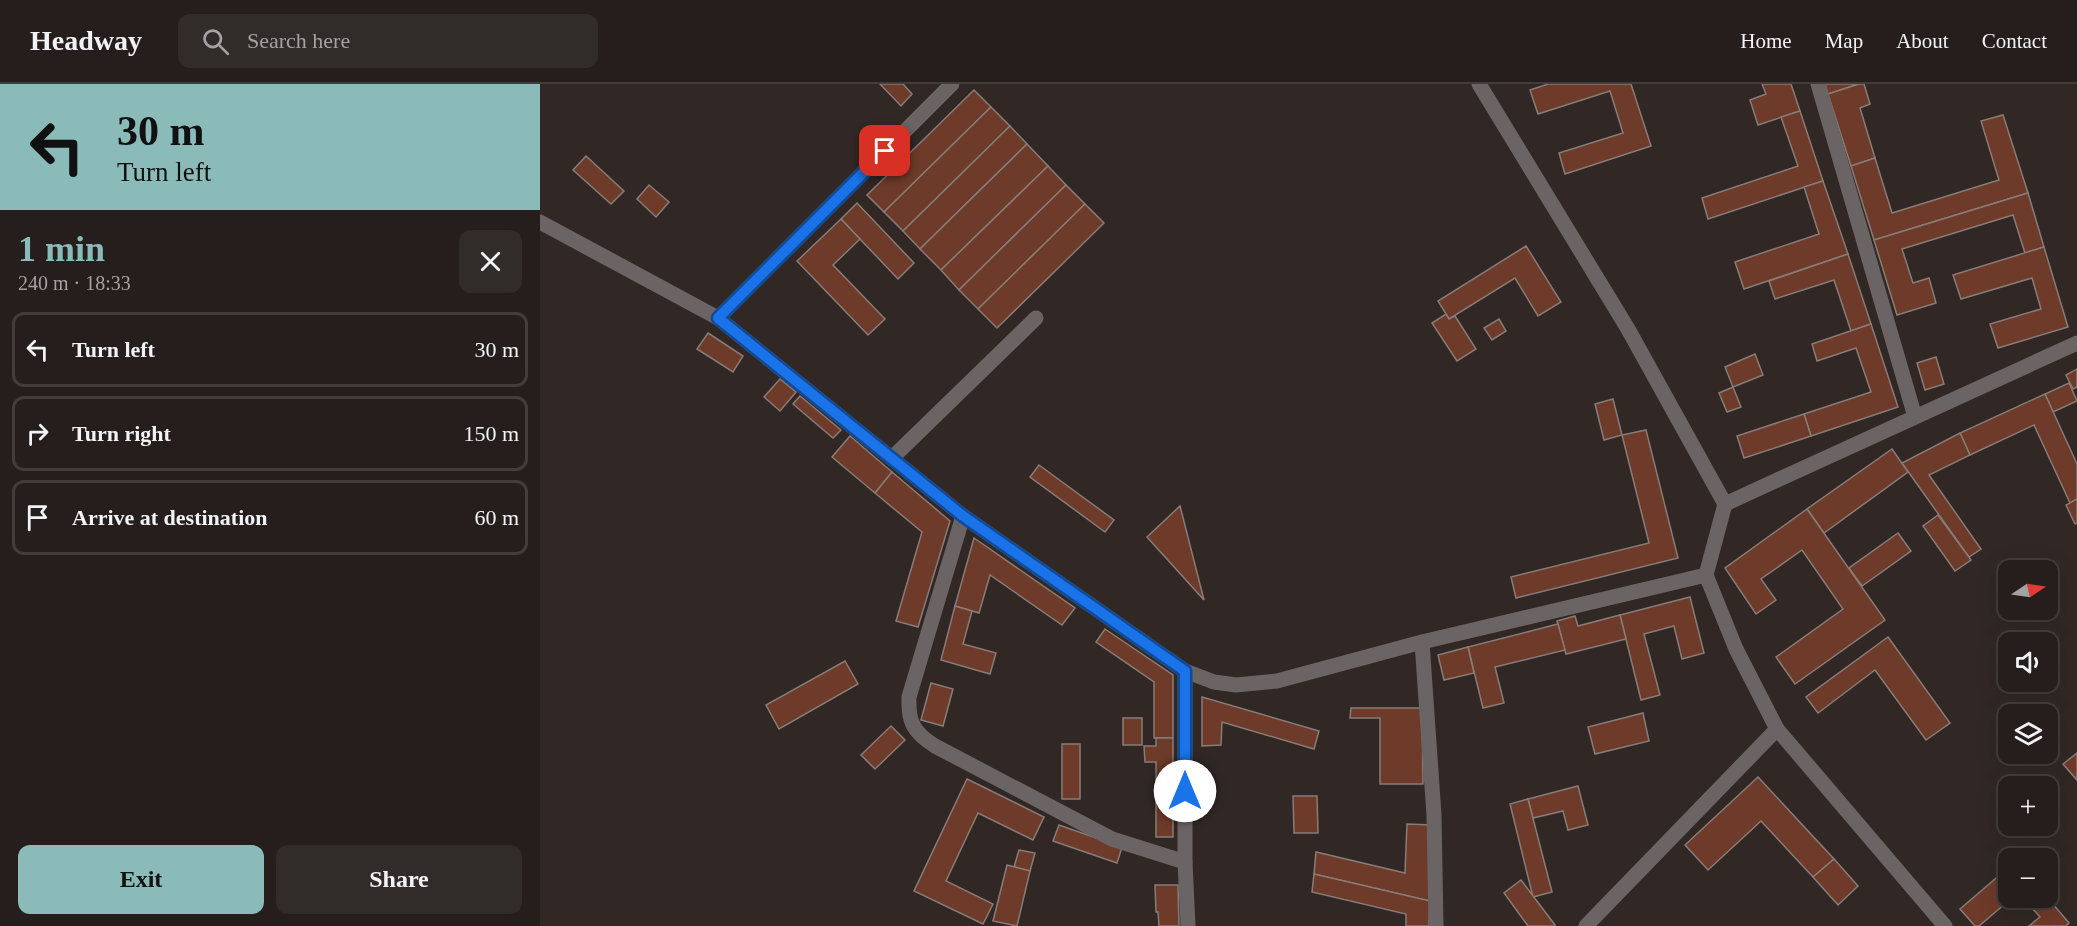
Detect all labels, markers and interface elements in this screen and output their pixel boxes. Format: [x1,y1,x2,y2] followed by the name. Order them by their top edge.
[178,14,598,68] search box
[30,25,142,56] text: Headway
[199,25,232,58] icon: search
[247,28,350,53] text: Search here
[1740,29,1792,53] text: Home
[1825,29,1863,53] text: Map
[1896,29,1949,53] text: About
[1982,29,2047,53] text: Contact
[18,108,96,186] icon: left
[117,108,205,154] text: 30 m
[859,125,910,176] pin
[868,134,901,167] icon: arrive
[117,157,211,187] text: Turn left
[18,229,105,269] text: 1 min
[459,230,522,293] button: close
[18,272,131,294] text: 240 m · 18:33
[21,333,54,366] icon: left
[72,337,155,362] text: Turn left
[474,337,519,362] text: 30 m
[21,417,54,450] icon: right
[72,421,171,446] text: Turn right
[463,421,519,446] text: 150 m
[21,501,54,534] icon: arrive
[72,505,268,530] text: Arrive at destination
[474,505,519,530] text: 60 m
[1998,560,2058,620] north arrow
[1998,560,2058,908] map controls
[1998,632,2058,692] button: sound
[1998,704,2058,764] button: layers
[1153,759,1217,823] position arrow
[1998,776,2058,836] button: +
[18,845,264,914] button: Exit
[276,845,522,914] button: Share
[1998,848,2058,908] button: −

